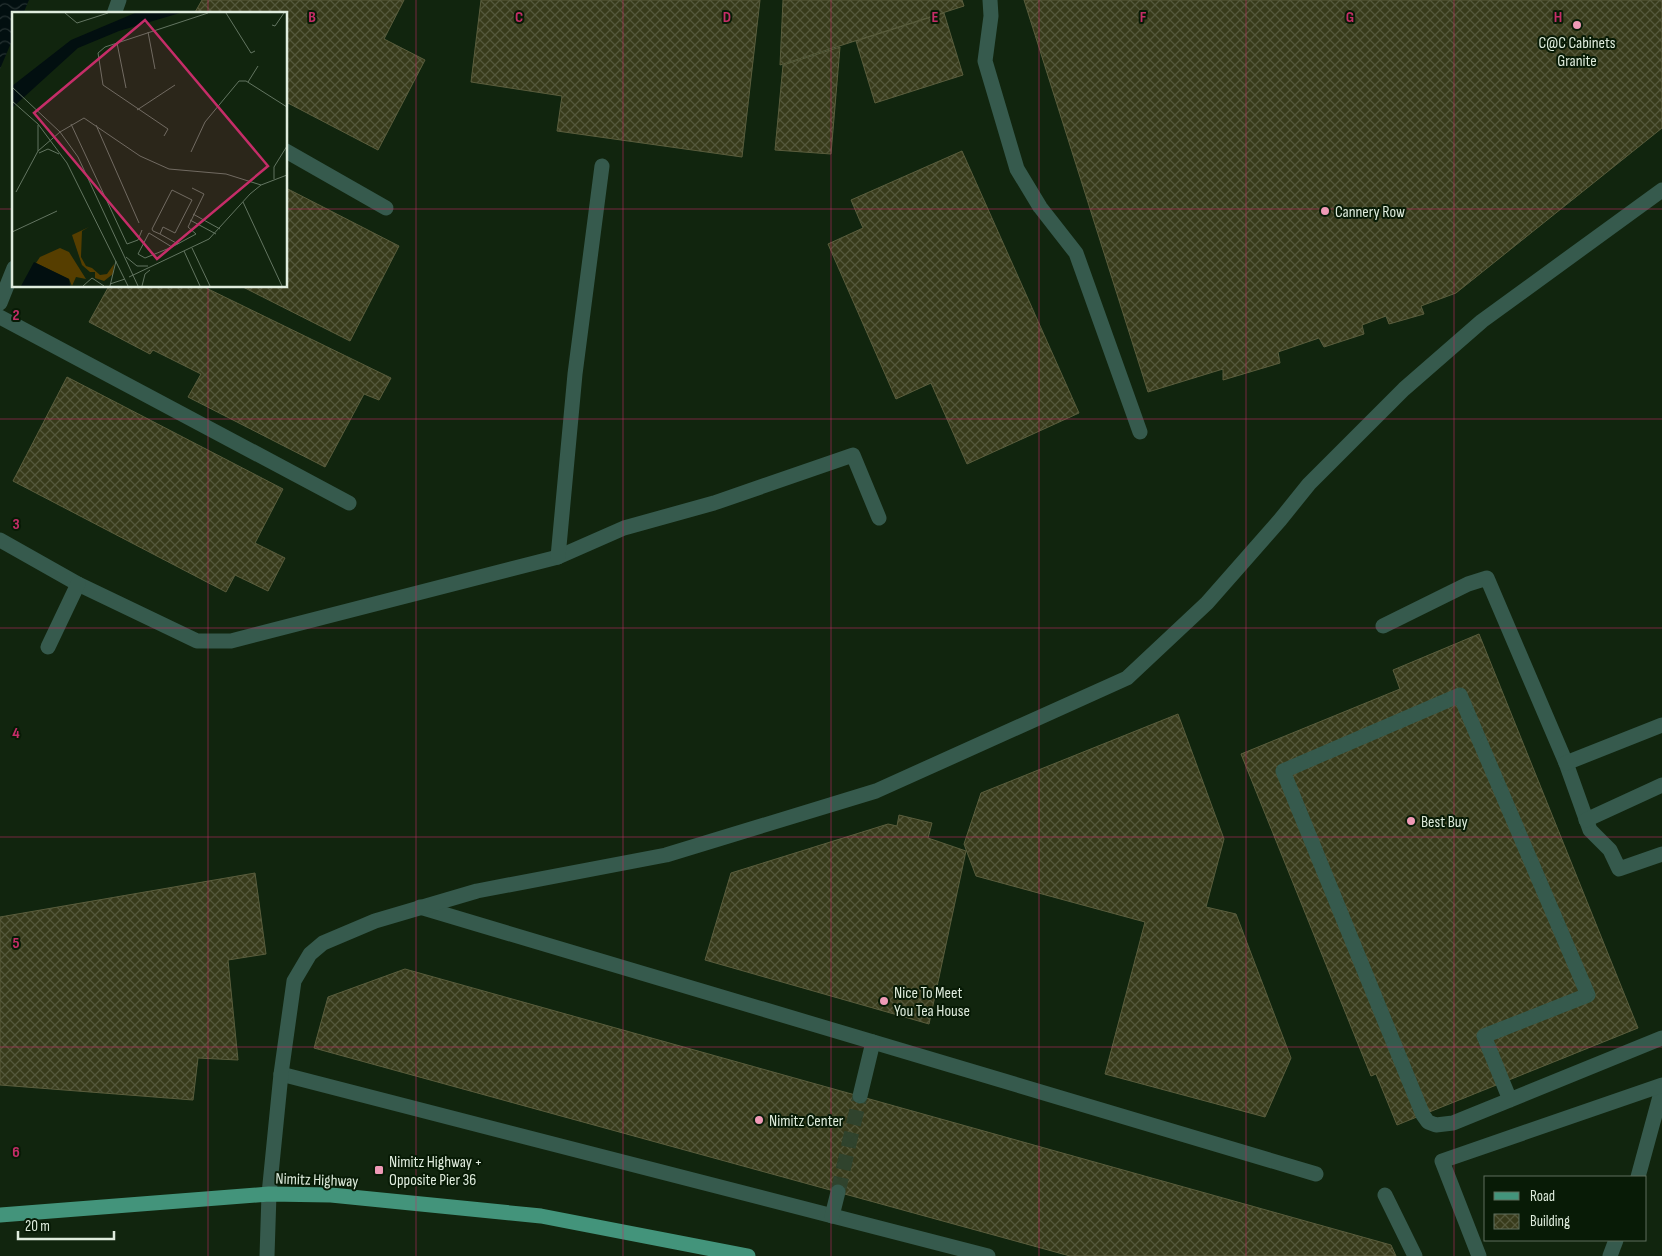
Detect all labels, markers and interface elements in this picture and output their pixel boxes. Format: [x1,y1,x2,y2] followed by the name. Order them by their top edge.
[308,8,316,27] text: B
[515,8,523,27] text: C
[723,8,731,27] text: D
[932,8,939,27] text: E
[1140,8,1147,27] text: F
[1346,8,1354,27] text: G
[1554,8,1562,27] text: H
[12,12,288,288] inset map
[1571,19,1583,31] marker: C@C Cabinets Granite
[1538,34,1616,71] place label: C@C Cabinets Granite
[1335,203,1405,222] place label: Cannery Row
[1319,205,1331,217] marker: Cannery Row
[12,306,20,325] text: 2
[12,515,20,534] text: 3
[12,724,20,743] text: 4
[1421,813,1468,832] place label: Best Buy
[1405,815,1417,827] marker: Best Buy
[12,934,20,953] text: 5
[894,984,970,1021] place label: Nice To Meet You Tea House
[878,995,890,1007] marker: Nice To Meet You Tea House
[769,1112,844,1131] place label: Nimitz Center
[753,1114,765,1126] marker: Nimitz Center
[12,1143,20,1162] text: 6
[389,1153,482,1190] place label: Nimitz Highway + Opposite Pier 36
[373,1164,385,1176] marker: Nimitz Highway + Opposite Pier 36
[275,1170,359,1191] street label: Nimitz Highway
[1484,1176,1647,1241] legend
[1530,1187,1555,1206] text: Road
[18,1208,114,1240] scale bar
[1530,1212,1570,1231] text: Building
[25,1217,50,1236] text: 20 m

